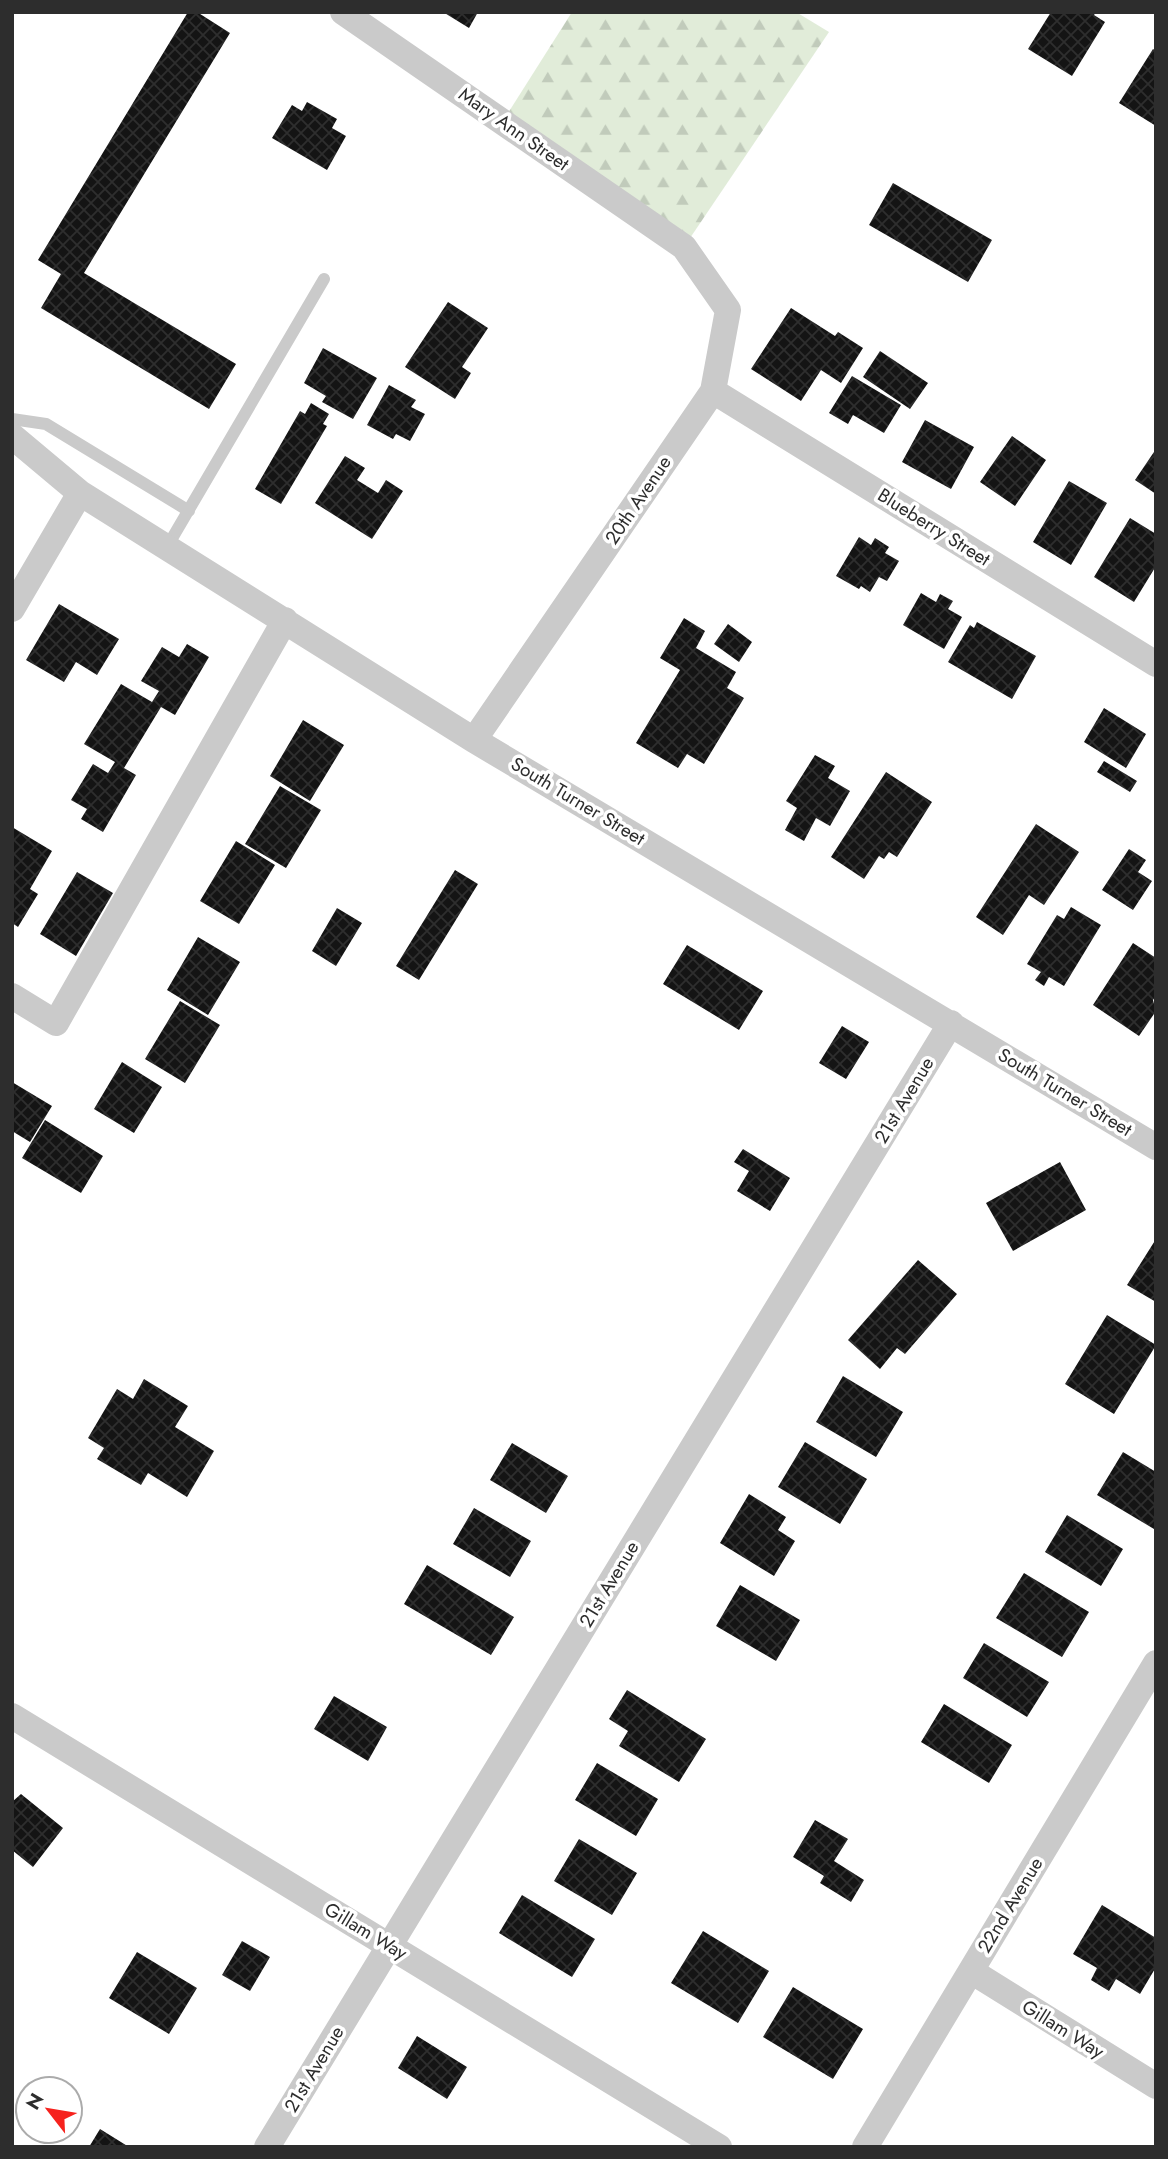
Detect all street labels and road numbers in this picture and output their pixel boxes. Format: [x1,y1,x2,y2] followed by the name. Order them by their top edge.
[453,81,575,177] street label: Mary Ann Street
[598,450,678,550] street label: 20th Avenue
[872,482,996,573] street label: Blueberry Street
[506,750,651,852] street label: South Turner Street
[993,1041,1138,1143] street label: South Turner Street
[868,1052,941,1148] street label: 21st Avenue
[573,1536,646,1632] street label: 21st Avenue
[971,1852,1049,1958] street label: 22nd Avenue
[319,1896,413,1967] street label: Gillam Way
[1017,1993,1110,2065] street label: Gillam Way
[278,2021,351,2117] street label: 21st Avenue

